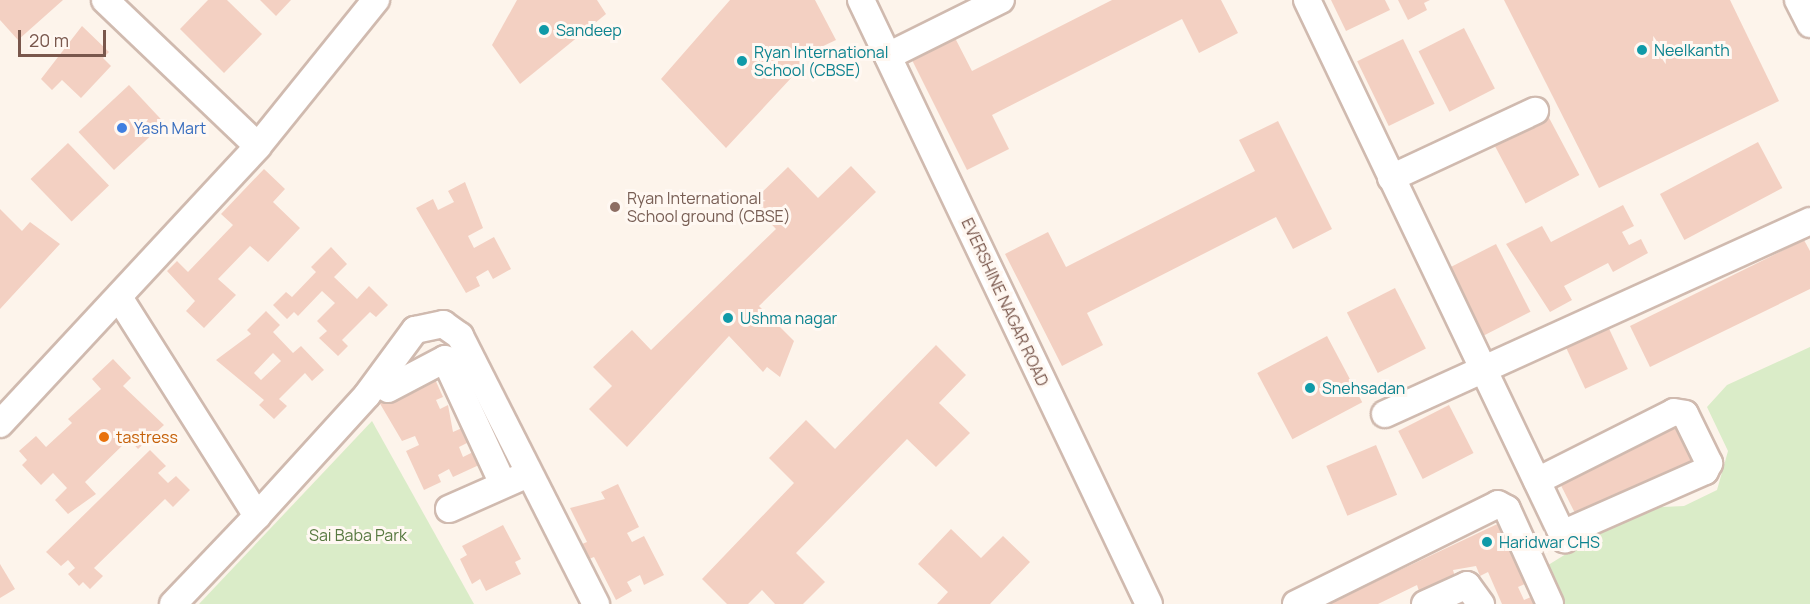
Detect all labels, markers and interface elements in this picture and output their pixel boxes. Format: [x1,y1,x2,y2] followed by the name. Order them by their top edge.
[21,18,110,56] scale bar
[556,20,622,40] place label: Sandeep
[537,23,551,37] marker: Sandeep
[29,28,69,52] text: 20 m
[1654,40,1730,60] place label: Neelkanth
[754,42,888,80] place label: Ryan International School (CBSE)
[1635,43,1649,57] marker: Neelkanth
[735,54,749,68] marker: Ryan International School (CBSE)
[134,118,206,138] place label: Yash Mart
[115,121,129,135] marker: Yash Mart
[627,188,790,226] place label: Ryan International School ground (CBSE)
[608,200,622,214] marker: Ryan International School ground (CBSE)
[958,215,1052,389] street label: EVERSHINE NAGAR ROAD
[740,308,837,328] place label: Ushma nagar
[721,311,735,325] marker: Ushma nagar
[1322,378,1405,398] place label: Snehsadan
[1303,381,1317,395] marker: Snehsadan
[116,427,178,447] place label: tastress
[97,430,111,444] marker: tastress
[309,525,407,545] park label: Sai Baba Park
[1499,532,1600,552] place label: Haridwar CHS
[1480,535,1494,549] marker: Haridwar CHS

